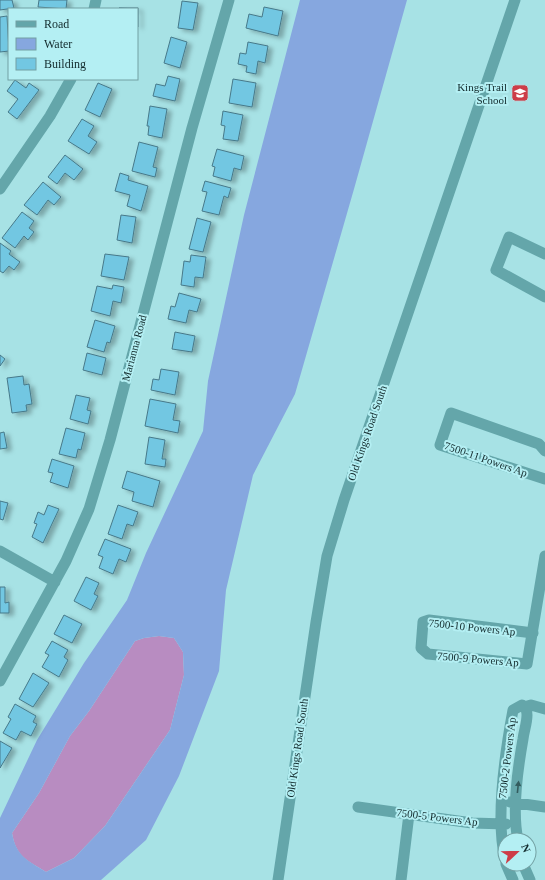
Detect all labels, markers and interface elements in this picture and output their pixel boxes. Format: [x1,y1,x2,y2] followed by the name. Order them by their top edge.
[8,8,138,80] legend
[44,17,69,31] text: Road
[44,37,72,51] text: Water
[44,57,86,71] text: Building
[457,81,507,106] place label: Kings Trail School
[510,83,530,103] school or university icon: Kings Trail School
[119,313,149,382] street label: Marianna Road
[345,383,389,482] street label: Old Kings Road South
[443,439,530,479] street label: 7500-11 Powers Ap
[428,616,517,638] street label: 7500-10 Powers Ap
[437,649,520,669] street label: 7500-9 Powers Ap
[284,697,310,798] street label: Old Kings Road South
[496,716,518,799] street label: 7500-2 Powers Ap
[515,781,521,793] one-way arrow
[396,806,479,828] street label: 7500-5 Powers Ap
[497,832,537,872] north arrow
[519,842,533,854] text: N

